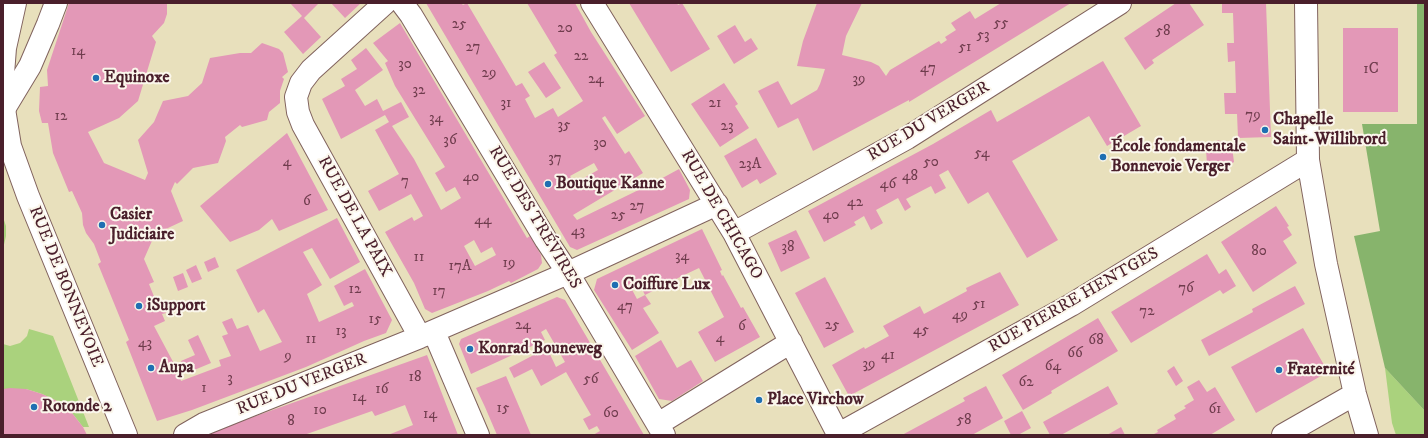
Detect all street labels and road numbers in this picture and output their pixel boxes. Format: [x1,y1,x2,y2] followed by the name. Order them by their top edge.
[864,78,994,166] street label: RUE DU VERGER
[483,143,585,293] street label: RUE DES TRÉVIRES
[676,147,766,283] street label: RUE DE CHICAGO
[312,153,396,281] street label: RUE DE LA PAIX
[23,203,107,371] street label: RUE DE BONNEVOIE
[985,244,1163,358] street label: RUE PIERRE HENTGES
[234,350,370,420] street label: RUE DU VERGER

